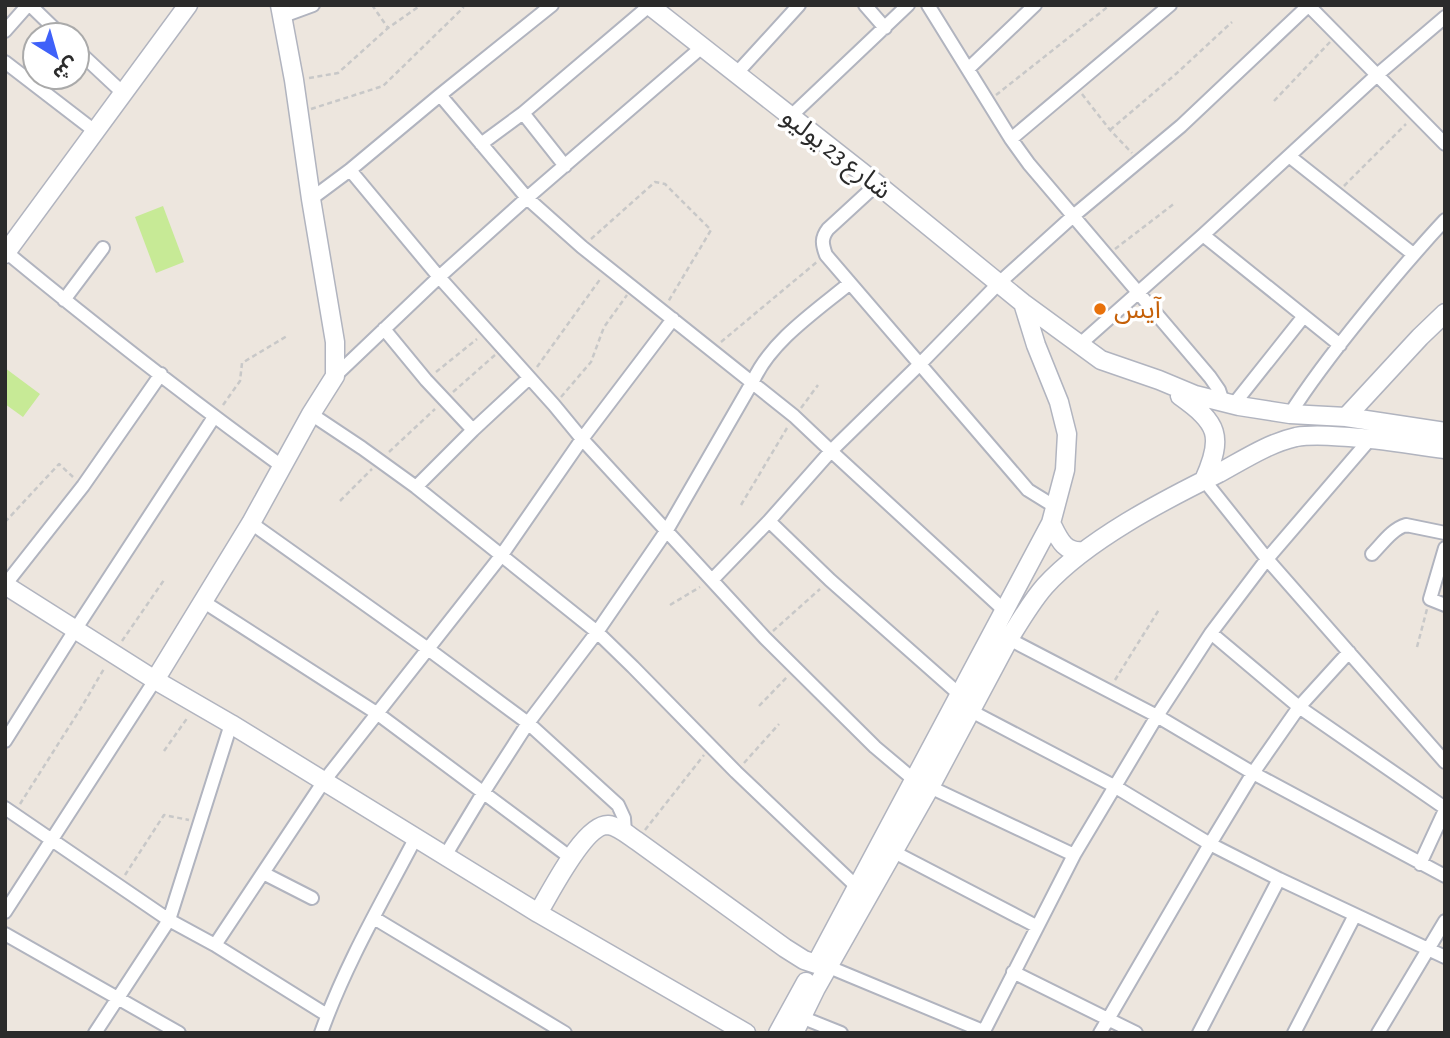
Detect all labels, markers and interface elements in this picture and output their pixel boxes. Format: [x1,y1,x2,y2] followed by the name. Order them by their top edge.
[21,21,91,91] north arrow
[49,53,81,84] text: ش
[774,103,896,208] street label: شارع 23 يوليو
[1114,296,1162,324] place label: آيس
[1092,301,1108,317] marker: آيس

